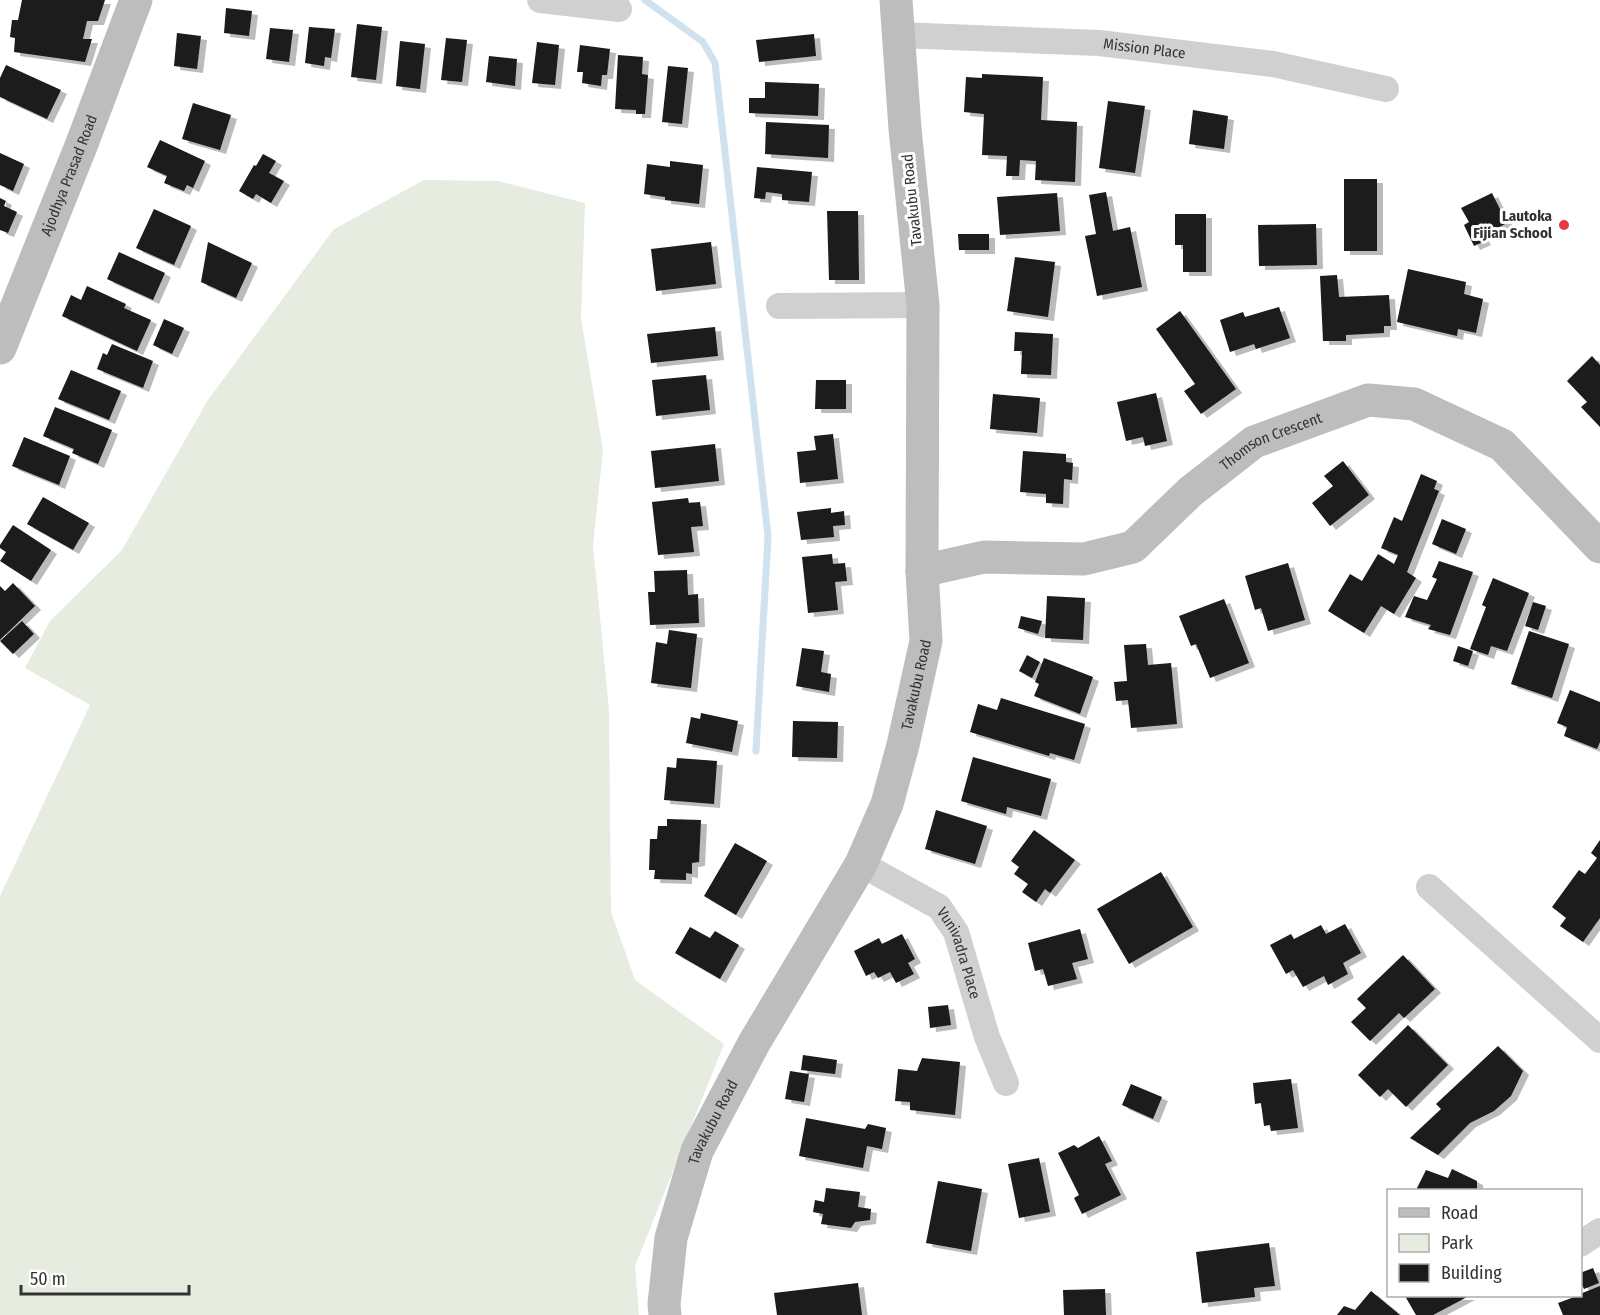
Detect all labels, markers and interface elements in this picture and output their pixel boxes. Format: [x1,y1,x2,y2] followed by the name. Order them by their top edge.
[1102,35,1187,62] street label: Mission Place
[37,112,101,238] street label: Ajodhya Prasad Road
[898,153,926,247] street label: Tavakubu Road
[1473,207,1553,242] place label: Lautoka Fijian School
[1557,218,1571,232] marker: Lautoka Fijian School
[1216,409,1325,474] street label: Thomson Crescent
[898,638,935,732] street label: Tavakubu Road
[933,904,984,1001] street label: Vunivadra Place
[685,1077,742,1166] street label: Tavakubu Road
[1387,1189,1582,1297] legend
[1441,1202,1478,1224] text: Road
[1441,1232,1474,1254] text: Park
[21,1258,189,1296] scale bar
[1441,1262,1502,1284] text: Building
[30,1268,66,1290] text: 50 m

